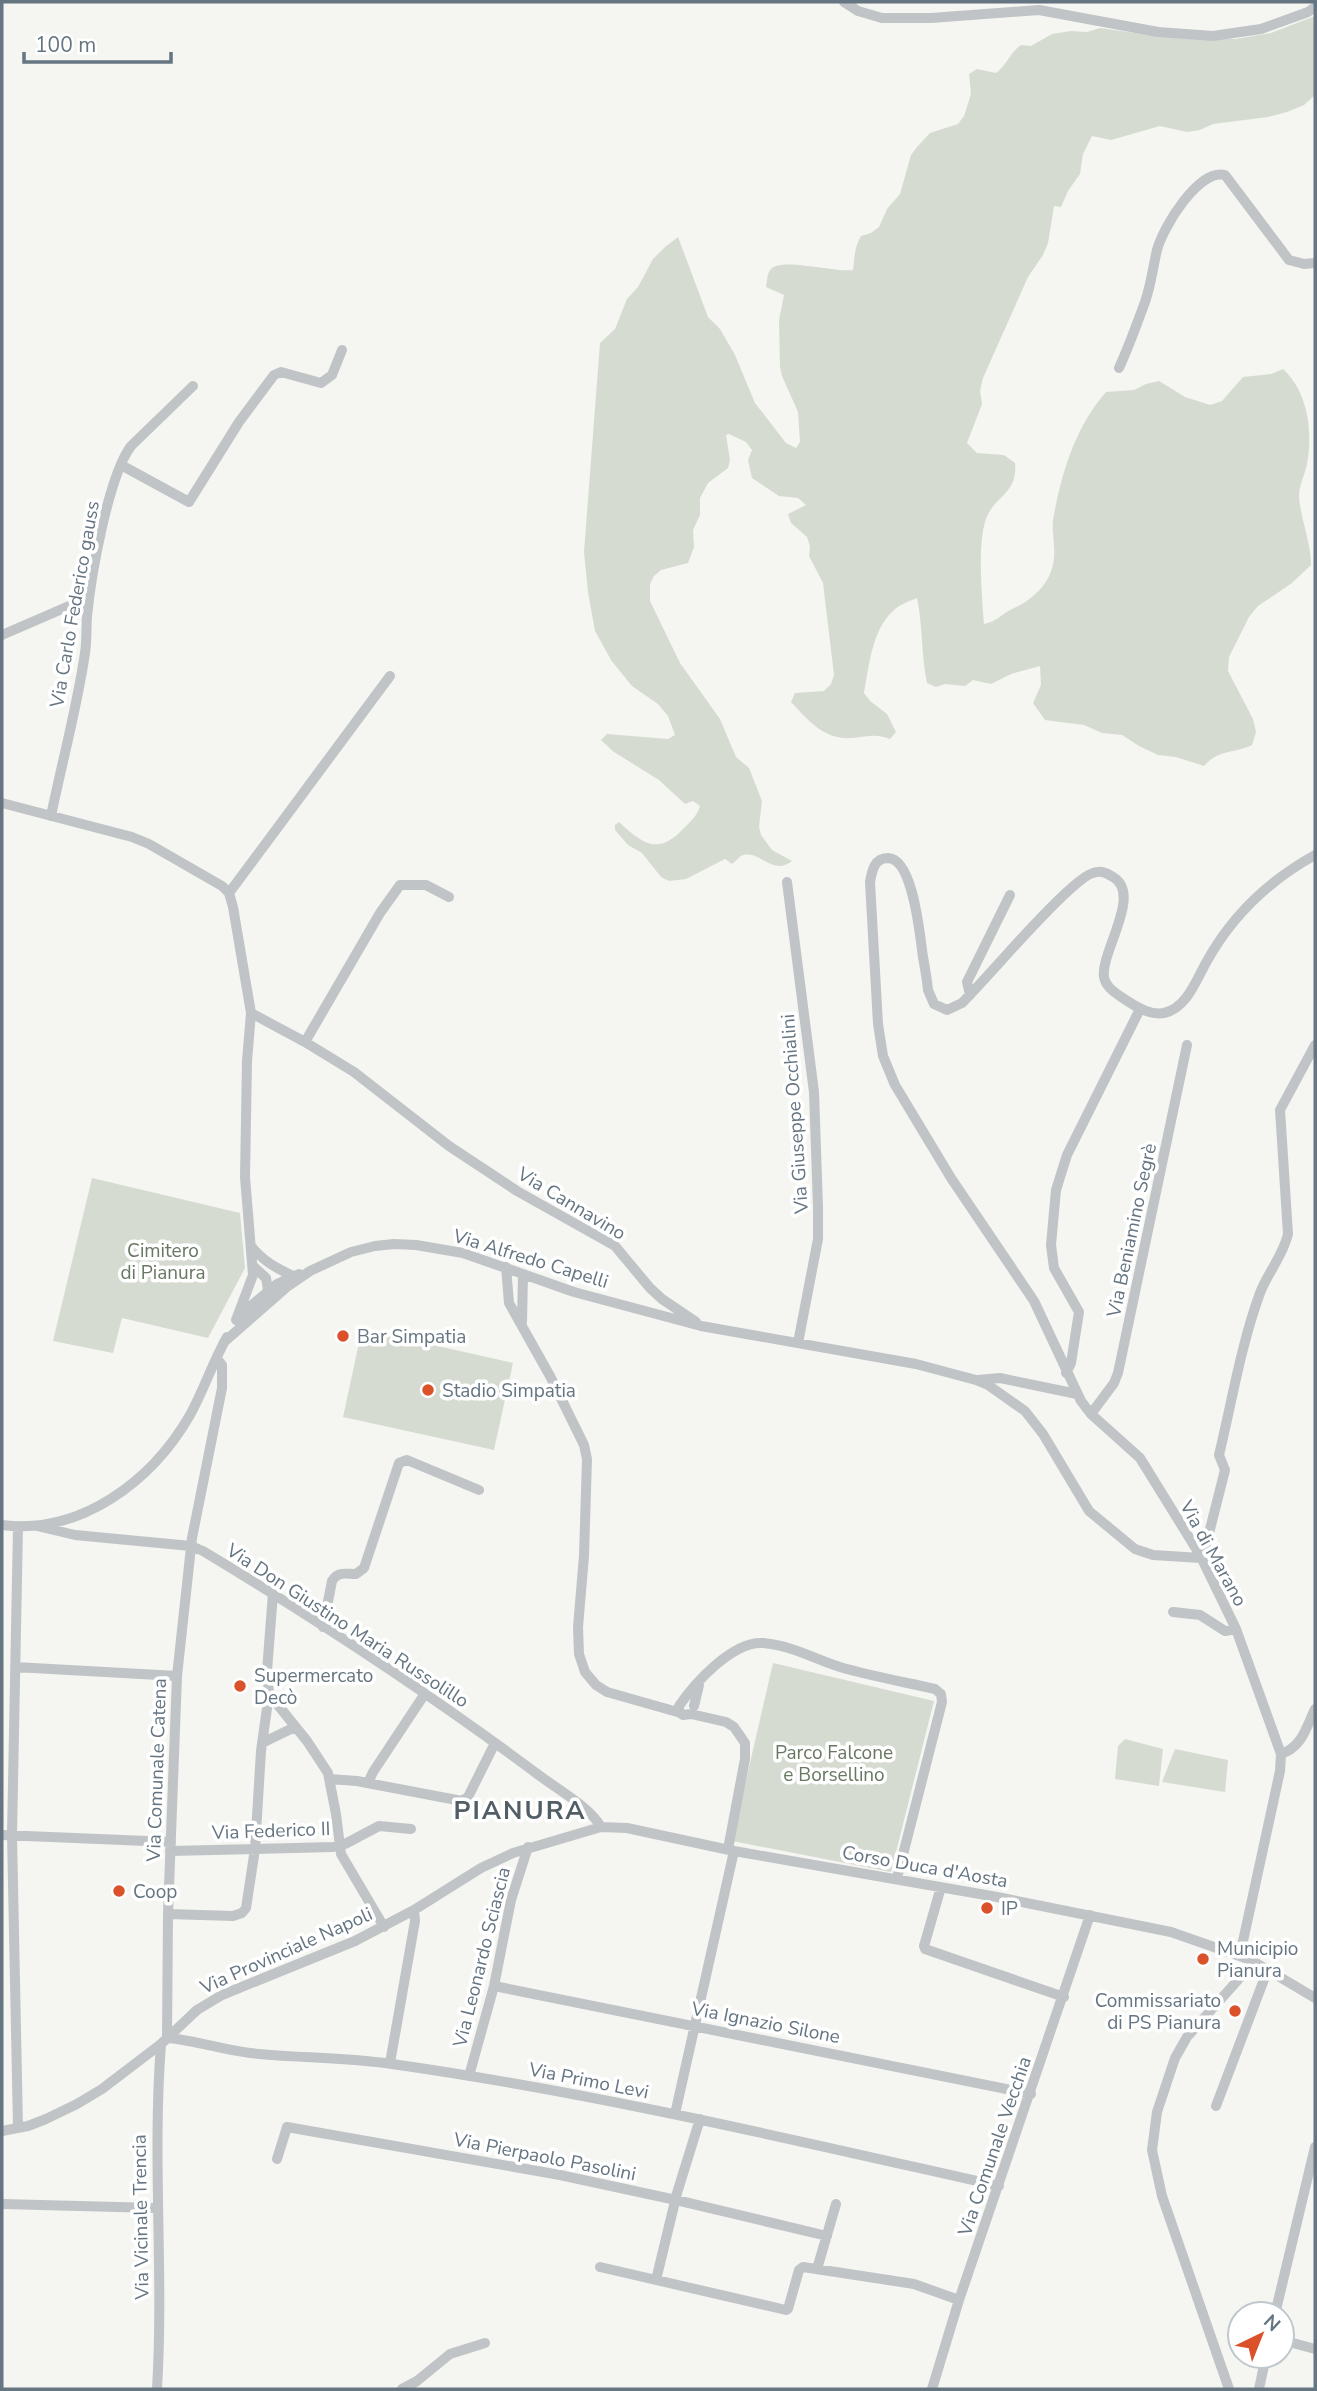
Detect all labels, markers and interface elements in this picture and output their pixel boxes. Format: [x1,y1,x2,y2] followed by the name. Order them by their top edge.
[24,21,172,65] scale bar
[35,31,96,59] text: 100 m
[44,499,106,711] street label: Via Carlo Federico gauss
[775,1013,815,1216] street label: Via Giuseppe Occhialini
[1101,1141,1163,1321] street label: Via Beniamino Segrè
[512,1161,631,1246] street label: Via Cannavino
[449,1223,611,1295] street label: Via Alfredo Capelli
[120,1238,206,1286] park label: Cimitero di Pianura
[357,1324,466,1350] place label: Bar Simpatia
[335,1328,351,1344] marker: Bar Simpatia
[442,1378,576,1404] place label: Stadio Simpatia
[420,1382,436,1398] marker: Stadio Simpatia
[1173,1495,1253,1611] street label: Via di Marano
[220,1537,474,1714] street label: Via Don Giustino Maria Russolillo
[254,1663,373,1711] place label: Supermercato Decò
[141,1678,173,1863] street label: Via Comunale Catena
[232,1678,248,1694] marker: Supermercato Decò
[775,1740,893,1788] park label: Parco Falcone e Borsellino
[453,1793,587,1828] district label: PIANURA
[210,1816,331,1846] street label: Via Federico II
[840,1840,1010,1894] street label: Corso Duca d'Aosta
[447,1864,517,2051] street label: Via Leonardo Sciascia
[133,1879,177,1905] place label: Coop
[111,1883,127,1899] marker: Coop
[1001,1896,1018,1922] place label: IP
[979,1900,995,1916] marker: IP
[195,1901,377,2001] street label: Via Provinciale Napoli
[1217,1936,1298,1984] place label: Municipio Pianura
[1195,1951,1211,1967] marker: Municipio Pianura
[1095,1988,1221,2036] place label: Commissariato di PS Pianura
[688,1996,842,2050] street label: Via Ignazio Silone
[1227,2003,1243,2019] marker: Commissariato di PS Pianura
[952,2053,1038,2240] street label: Via Comunale Vecchia
[526,2056,651,2105] street label: Via Primo Levi
[451,2126,638,2187] street label: Via Pierpaolo Pasolini
[127,2134,155,2301] street label: Via Vicinale Trencia
[1226,2300,1296,2370] north arrow
[1258,2309,1286,2338] text: N

